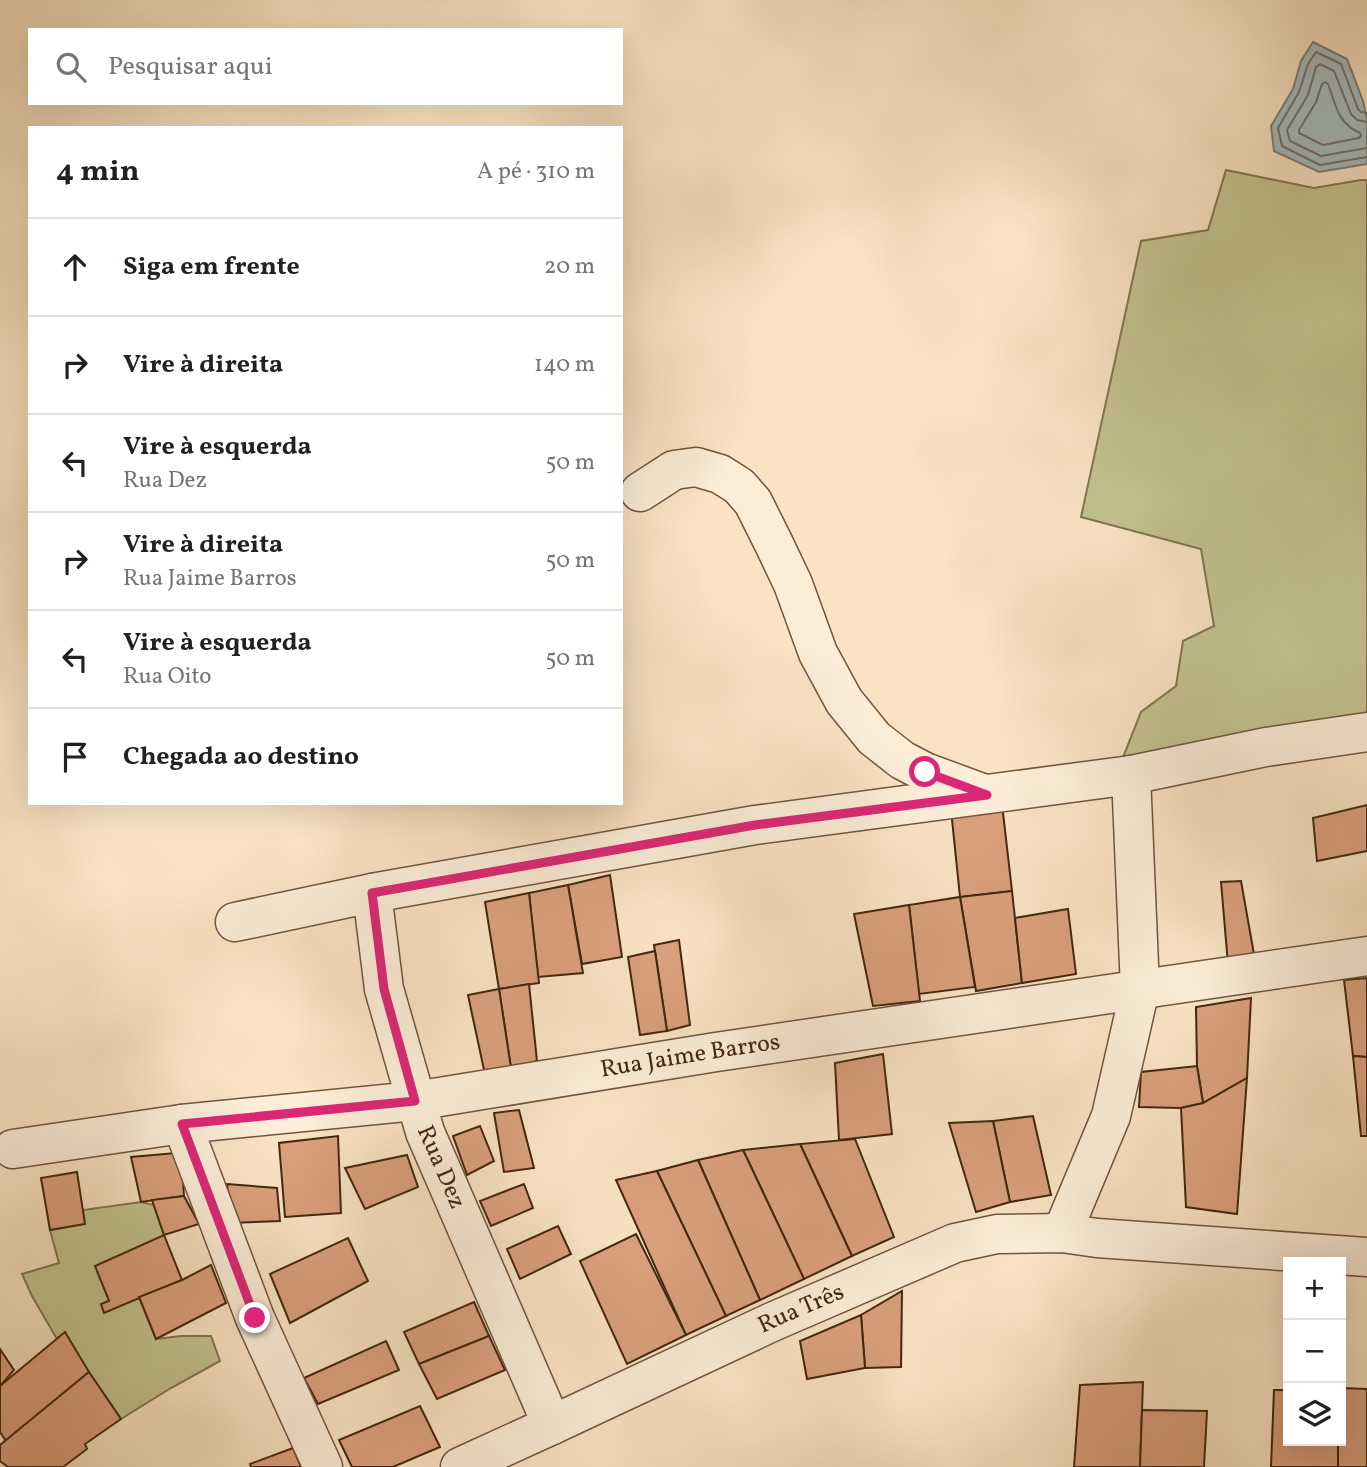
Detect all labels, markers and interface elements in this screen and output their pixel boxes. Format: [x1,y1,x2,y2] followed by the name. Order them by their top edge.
[28,28,623,105] search box
[52,48,90,86] icon: search
[108,49,273,85] text: Pesquisar aqui
[56,151,140,193] text: 4 min
[477,156,595,188] text: A pé · 310 m
[56,248,94,286] icon: ahead
[123,249,300,285] text: Siga em frente
[544,251,595,283] text: 20 m
[56,346,94,384] icon: right
[123,347,283,383] text: Vire à direita
[534,349,595,381] text: 140 m
[123,429,312,465] text: Vire à esquerda
[56,444,94,482] icon: left
[546,447,595,479] text: 50 m
[123,465,207,497] text: Rua Dez
[123,527,283,563] text: Vire à direita
[56,542,94,580] icon: right
[546,545,595,577] text: 50 m
[123,563,297,595] text: Rua Jaime Barros
[123,625,312,661] text: Vire à esquerda
[56,640,94,678] icon: left
[546,643,595,675] text: 50 m
[123,661,212,693] text: Rua Oito
[56,738,94,776] icon: arrive
[123,739,359,775] text: Chegada ao destino
[909,756,940,787] route start
[598,1026,783,1088] street label: Rua Jaime Barros
[407,1120,473,1214] street label: Rua Dez
[1283,1257,1346,1446] map controls
[1283,1257,1346,1320] button: +
[753,1276,850,1343] street label: Rua Três
[239,1302,270,1333] route end
[1283,1320,1346,1383] button: −
[1283,1383,1346,1446] button: layers

